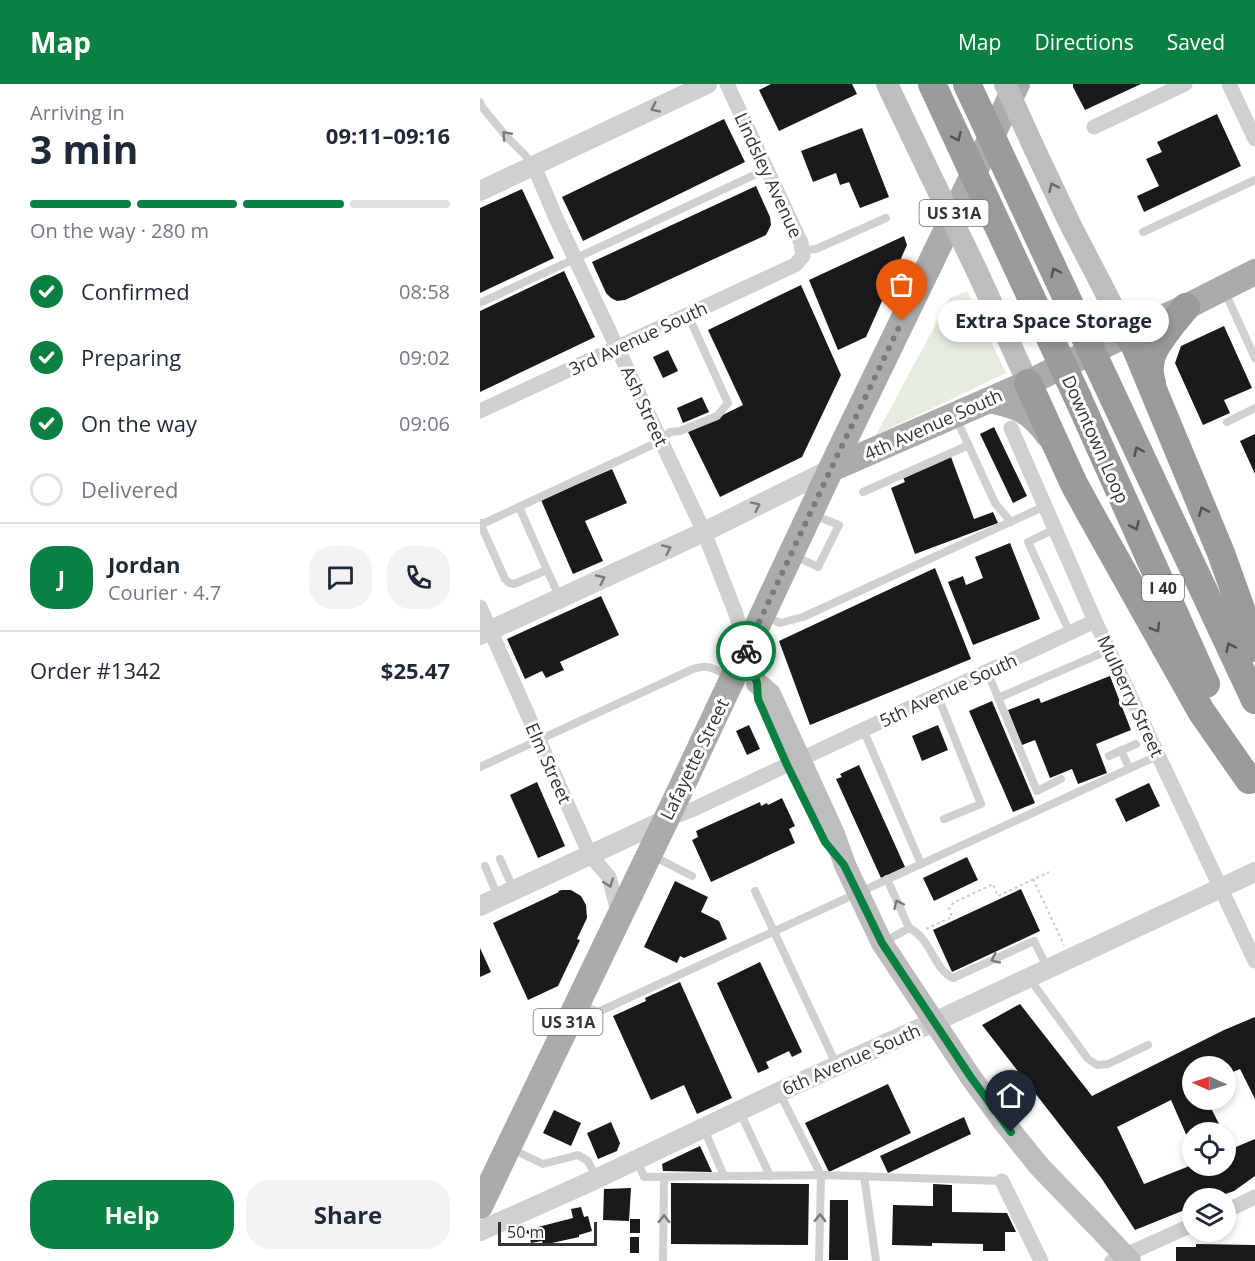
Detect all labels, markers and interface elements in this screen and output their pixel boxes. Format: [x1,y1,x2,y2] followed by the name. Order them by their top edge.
[30,23,91,61] text: Map
[958,28,1001,56] text: Map
[1034,28,1134,56] text: Directions
[1167,28,1225,56] text: Saved
[30,99,125,126] text: Arriving in
[650,101,661,113] one-way arrow
[729,108,809,242] street label: Lindsley Avenue
[326,120,450,150] text: 09:11–09:16
[30,122,138,175] text: 3 min
[502,131,513,142] one-way arrow
[950,131,962,142] one-way arrow
[1048,182,1060,193] one-way arrow
[920,200,988,226] road number: US 31A
[30,217,209,244] text: On the way · 280 m
[876,259,927,321] pin
[1050,267,1062,278] one-way arrow
[885,268,918,301] icon: bag
[30,275,63,308] icon: check
[81,276,190,306] text: Confirmed
[399,278,450,305] text: 08:58
[565,295,711,381] street label: 3rd Avenue South
[938,300,1169,342] callout: Extra Space Storage
[955,307,1152,334] text: Extra Space Storage
[30,341,63,374] icon: check
[81,342,181,372] text: Preparing
[399,344,450,371] text: 09:02
[616,362,674,450] street label: Ash Street
[1057,371,1135,507] street label: Downtown Loop
[860,383,1006,465] street label: 4th Avenue South
[30,407,63,440] icon: check
[81,408,197,438] text: On the way
[399,410,450,437] text: 09:06
[1134,447,1146,458] one-way arrow
[81,474,179,504] text: Delivered
[750,502,761,513] one-way arrow
[1199,506,1211,517] one-way arrow
[1128,519,1140,530] one-way arrow
[660,544,671,556] one-way arrow
[309,546,372,609] button: chat
[387,546,450,609] button: phone
[108,549,181,579] text: Jordan
[58,562,65,592] text: J
[594,575,605,587] one-way arrow
[1142,575,1184,601] road number: I 40
[108,579,221,606] text: Courier · 4.7
[716,621,776,681] courier
[1148,622,1160,632] one-way arrow
[1092,631,1170,761] street label: Mulberry Street
[730,635,763,668] icon: bike
[1226,642,1238,653] one-way arrow
[875,648,1021,732] street label: 5th Avenue South
[30,655,161,685] text: Order #1342
[381,655,450,685] text: $25.47
[654,694,734,824] street label: Lafayette Street
[521,719,577,807] street label: Elm Street
[602,877,615,888] one-way arrow
[894,899,906,910] one-way arrow
[991,951,1002,963] one-way arrow
[534,1009,602,1035] road number: US 31A
[778,1018,924,1100] street label: 6th Avenue South
[1182,1056,1236,1110] north arrow
[1182,1056,1236,1242] map controls
[985,1070,1036,1132] pin
[994,1079,1027,1112] icon: home
[1182,1122,1236,1176] button: locate
[30,1180,234,1249] button: Help
[246,1180,450,1249] button: Share
[1182,1188,1236,1242] button: layers
[658,1214,670,1223] one-way arrow
[814,1214,826,1223] one-way arrow
[498,1219,597,1246] scale bar
[507,1221,544,1243] text: 50 m

